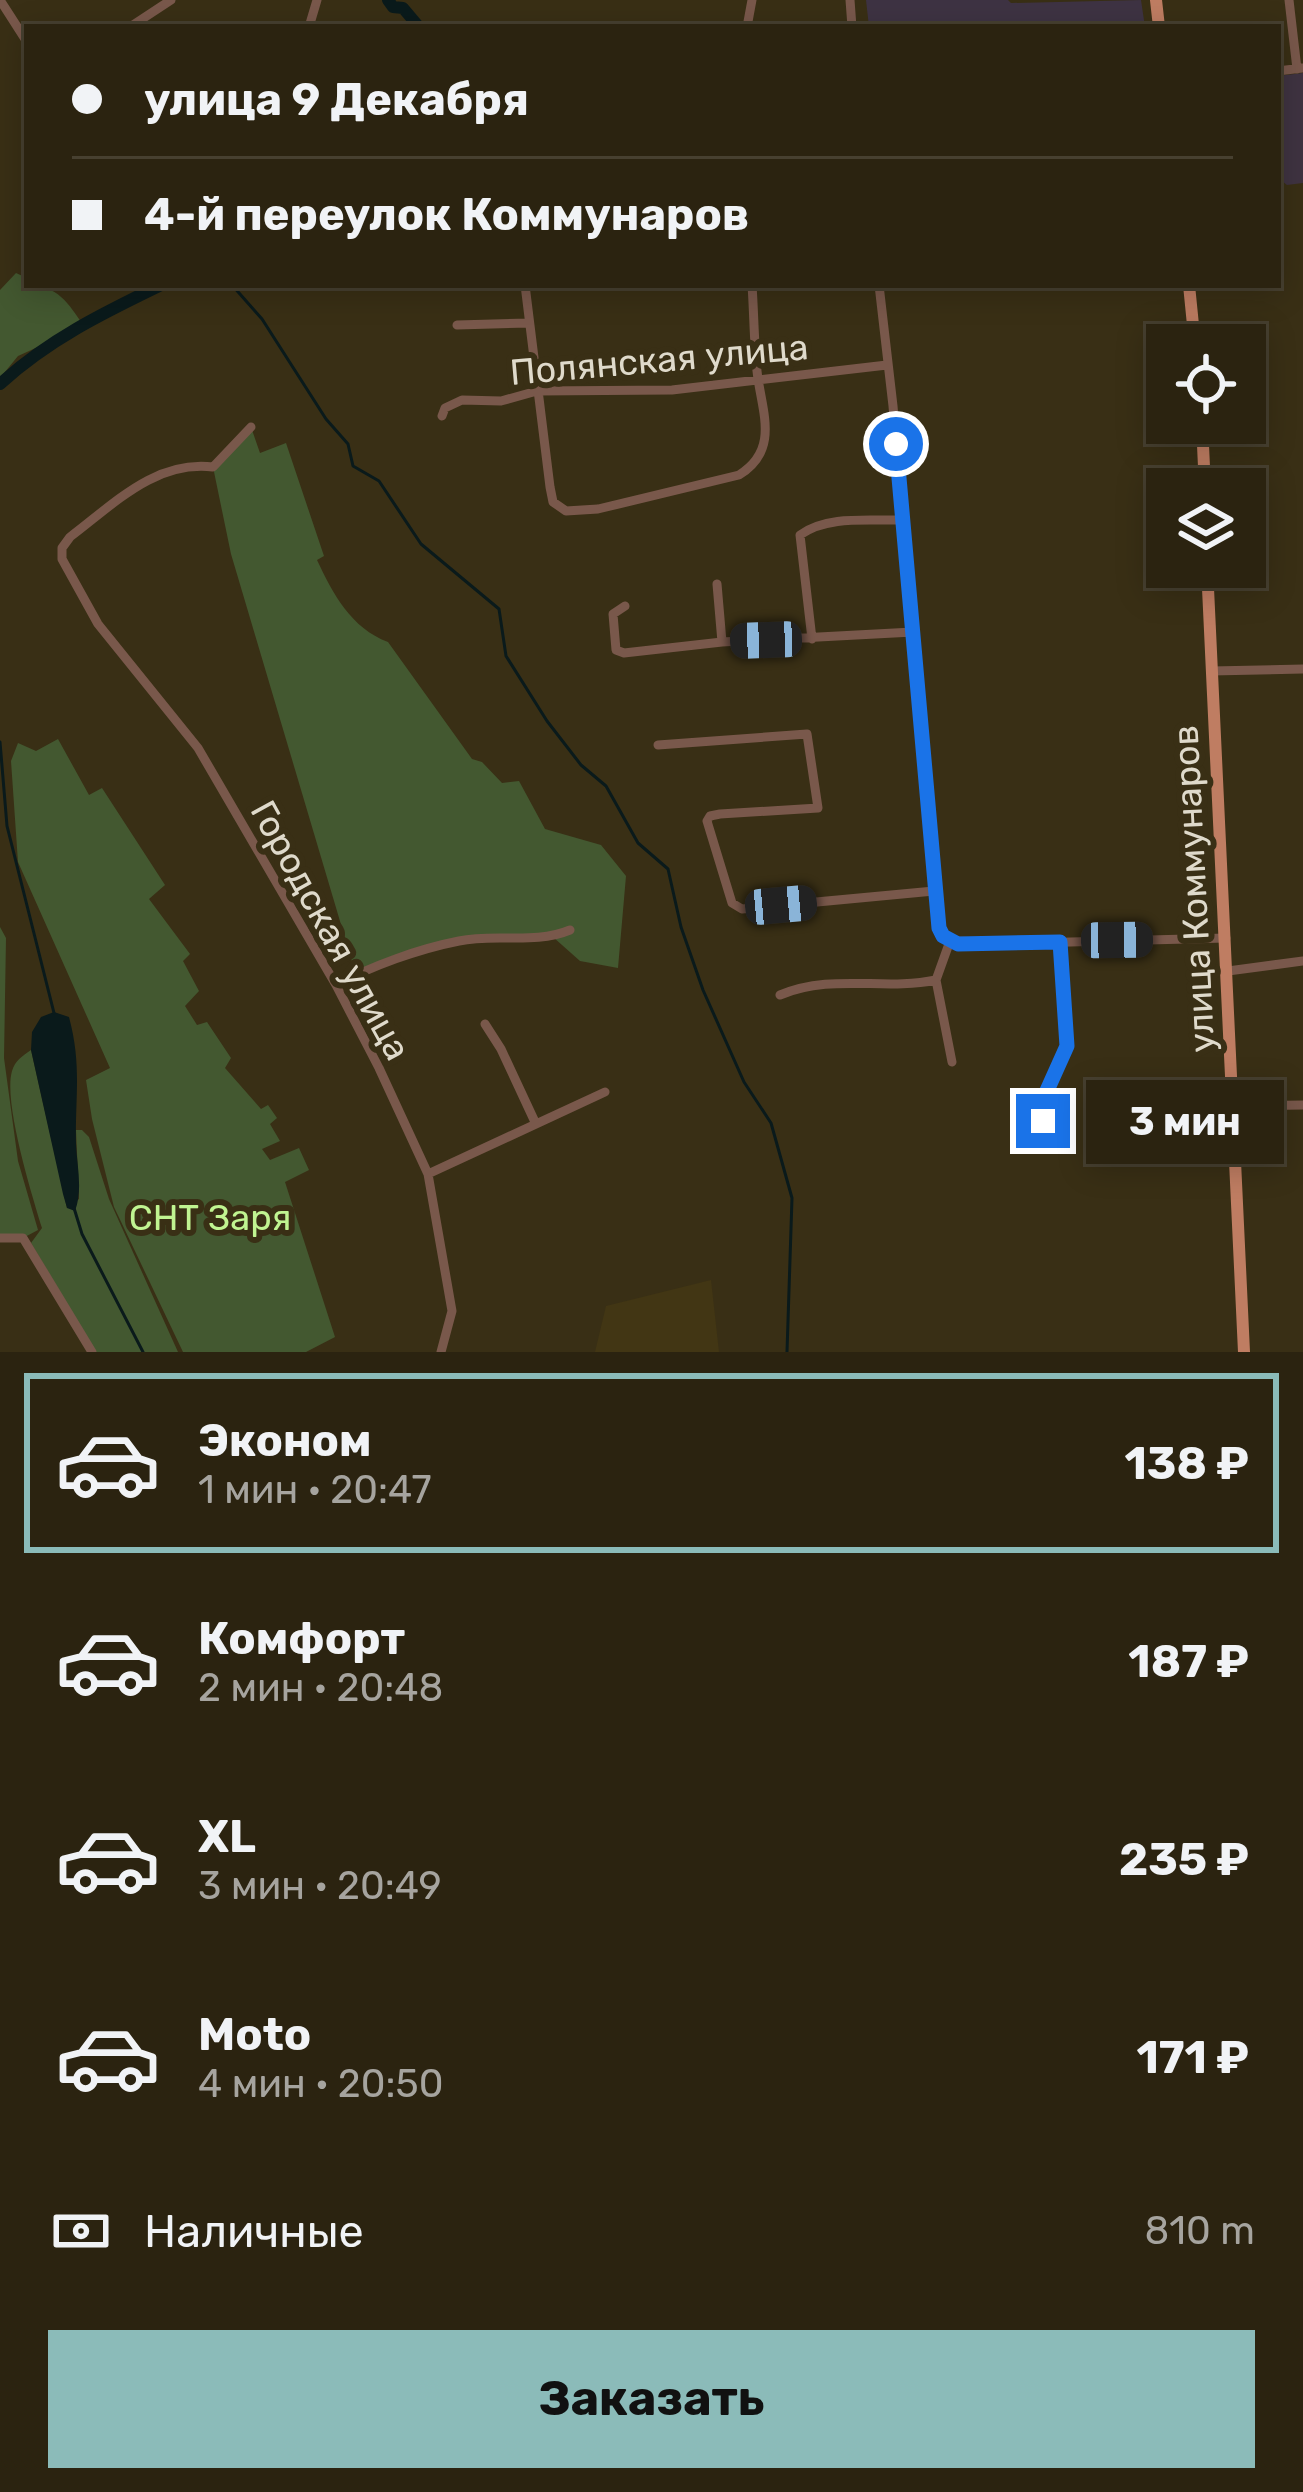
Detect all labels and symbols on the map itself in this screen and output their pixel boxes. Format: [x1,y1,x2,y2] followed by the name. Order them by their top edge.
[508,325,810,394] street label: Полянская улица
[869,417,923,471] route start
[729,621,803,659] car
[1163,724,1224,1054] street label: улица Коммунаров
[242,793,420,1067] street label: Городская улица
[744,884,818,926] car
[1081,921,1153,959] car
[1085,1079,1283,1163] callout: 3 мин
[1016,1094,1070,1148] route end
[129,1196,291,1239] park label: СНТ Заря

